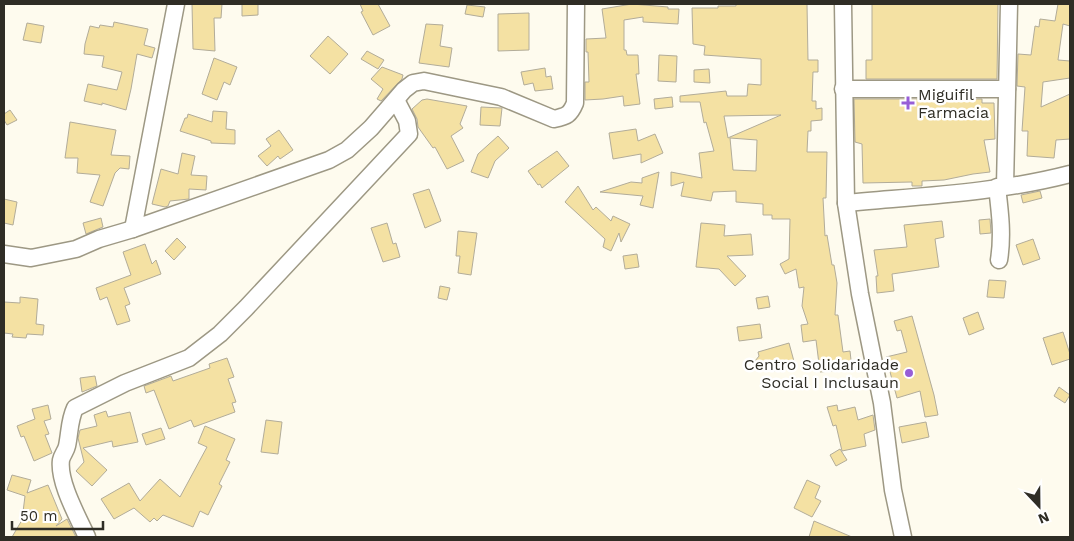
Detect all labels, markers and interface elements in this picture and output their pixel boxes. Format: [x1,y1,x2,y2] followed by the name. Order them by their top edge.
[918,85,989,122] place label: Miguifil Farmacia
[902,97,914,109] marker: Miguifil Farmacia
[744,355,899,392] place label: Centro Solidaridade Social I Inclusaun
[903,367,915,379] marker: Centro Solidaridade Social I Inclusaun
[1014,481,1064,531] north arrow
[12,498,104,530] scale bar
[20,507,57,525] text: 50 m
[1036,509,1052,527] text: N

